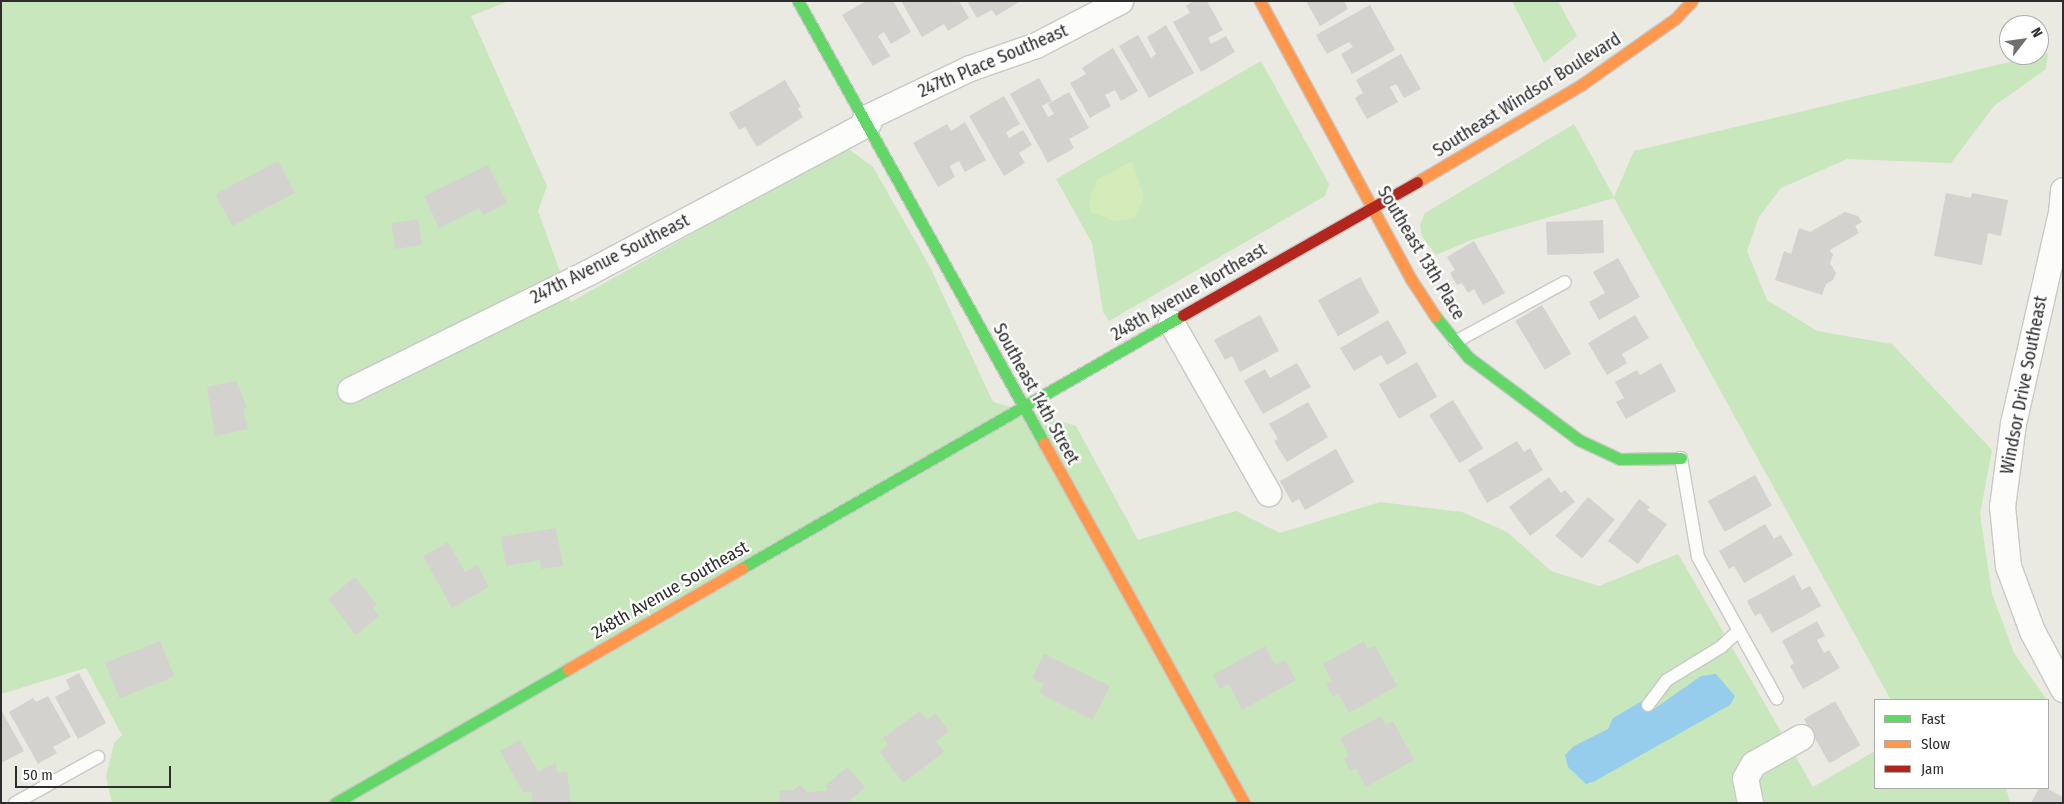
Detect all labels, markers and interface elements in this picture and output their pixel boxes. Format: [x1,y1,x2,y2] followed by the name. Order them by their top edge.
[1999,15,2049,65] north arrow
[915,20,1071,102] street label: 247th Place Southeast
[2027,25,2046,41] text: N
[1429,28,1625,162] street label: Southeast Windsor Boulevard
[1373,182,1469,324] street label: Southeast 13th Place
[527,210,693,308] street label: 247th Avenue Southeast
[1107,239,1271,345] street label: 248th Avenue Northeast
[1996,294,2052,476] street label: Windsor Drive Southeast
[988,320,1084,468] street label: Southeast 14th Street
[588,536,752,644] street label: 248th Avenue Southeast
[1874,699,2049,789] legend
[1921,710,1945,728] text: Fast
[1921,735,1950,753] text: Slow
[18,756,174,788] scale bar
[1921,760,1944,778] text: Jam
[23,766,53,784] text: 50 m

